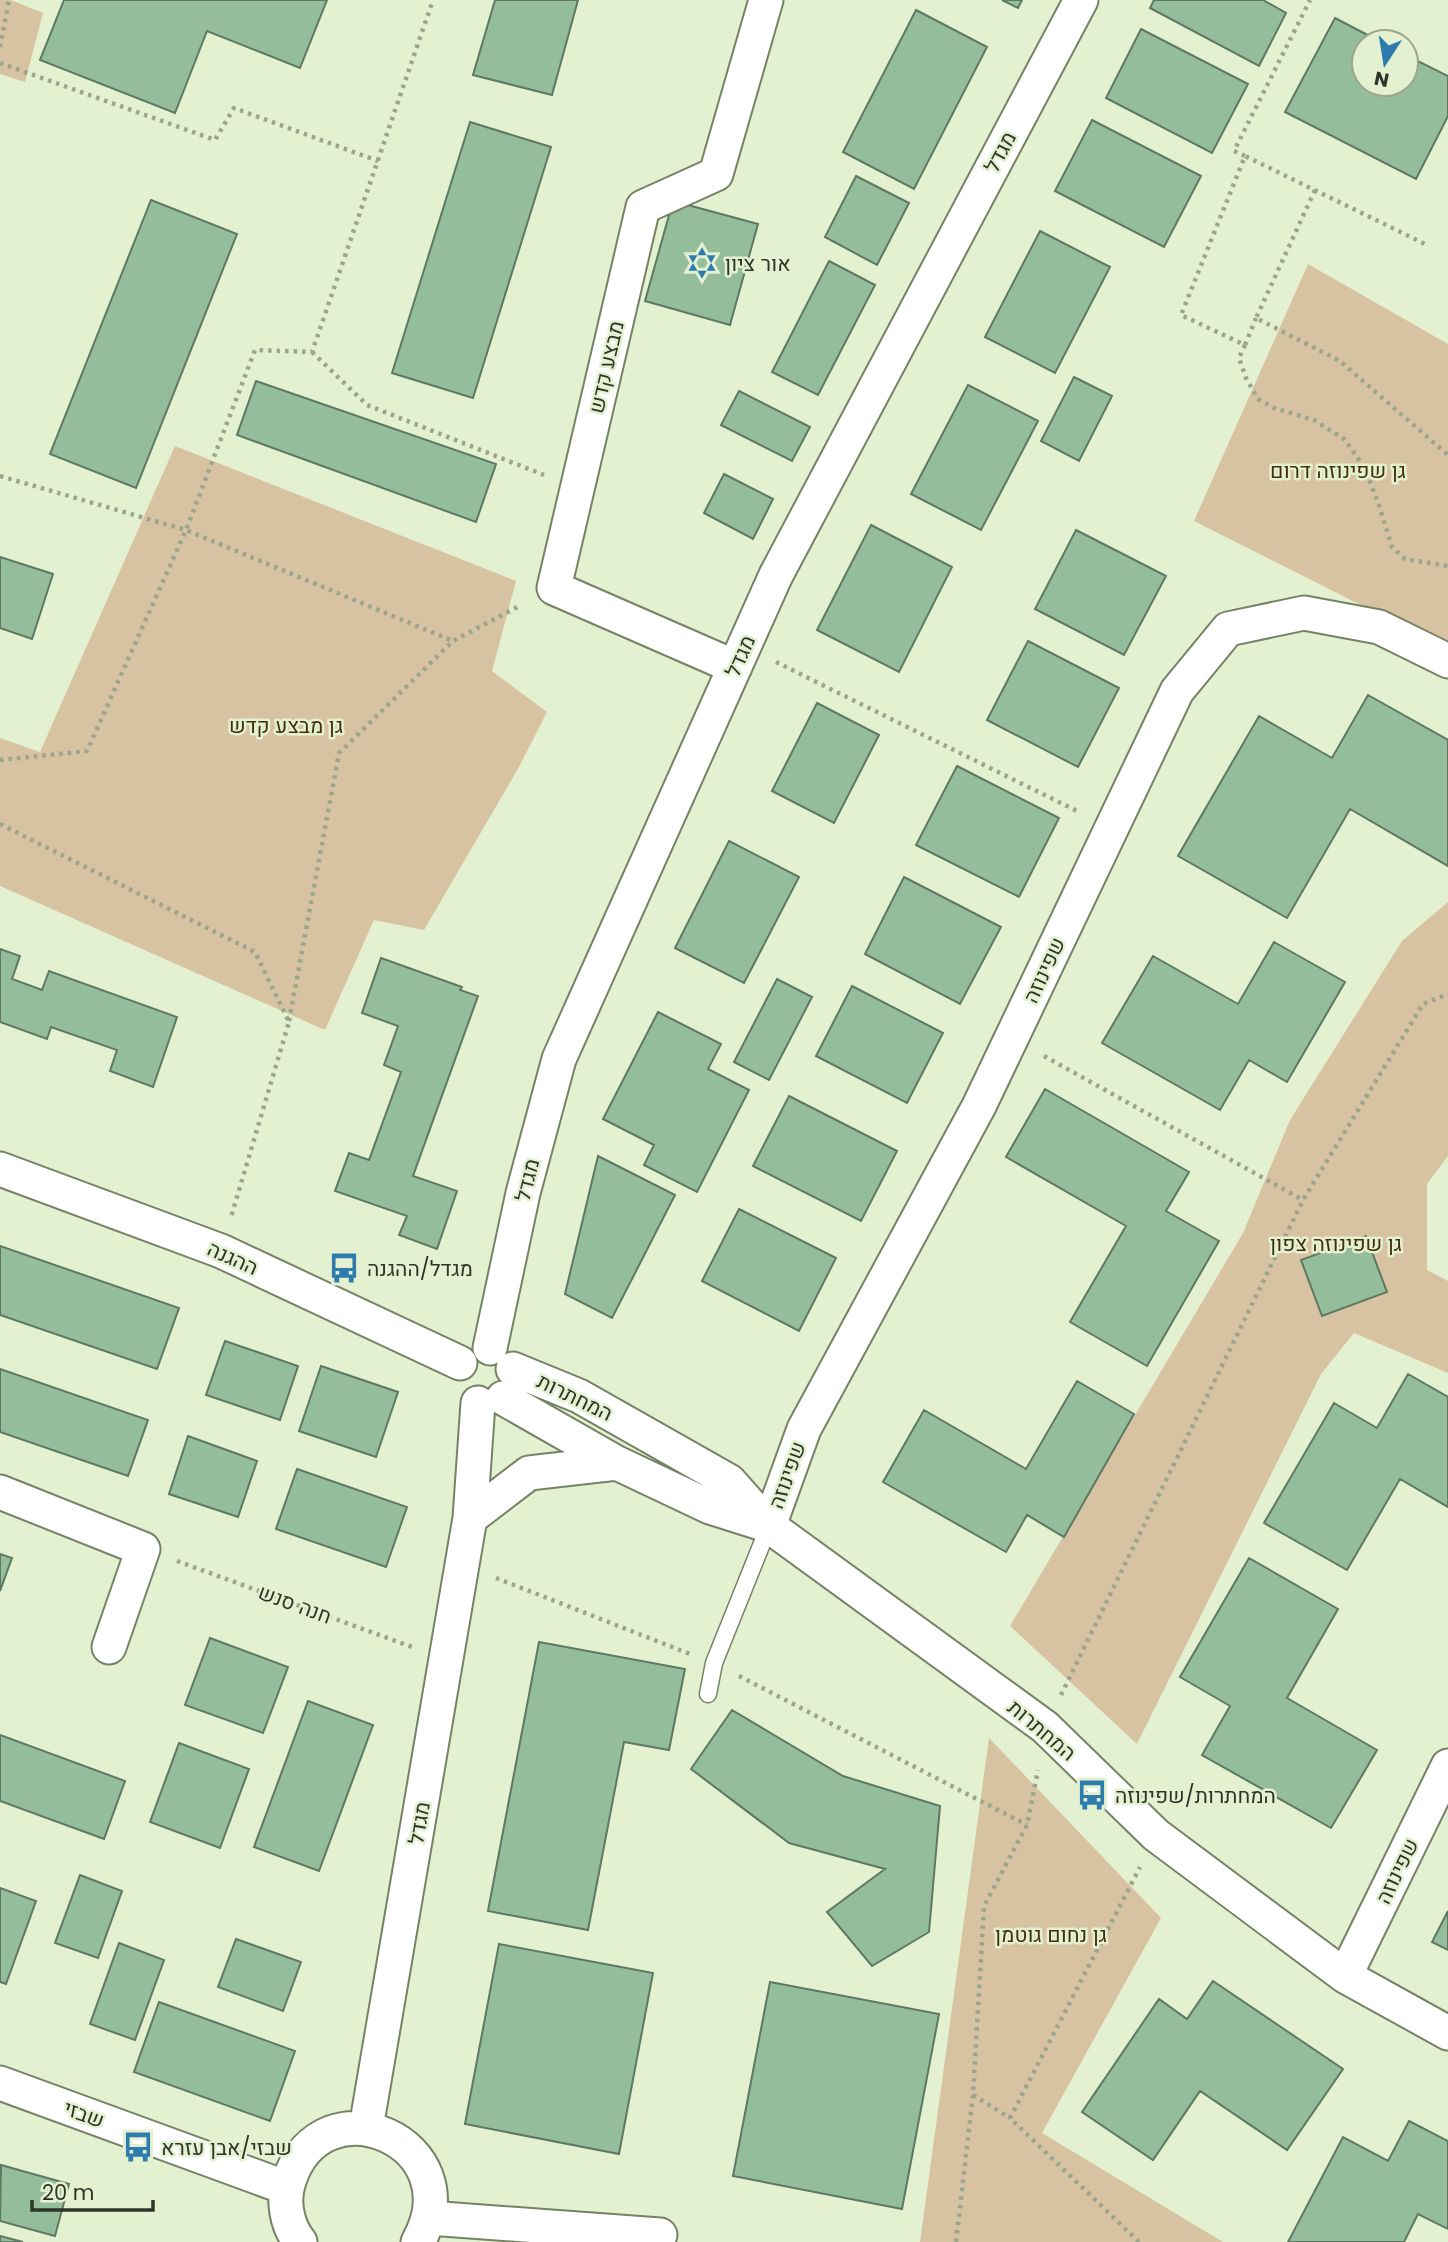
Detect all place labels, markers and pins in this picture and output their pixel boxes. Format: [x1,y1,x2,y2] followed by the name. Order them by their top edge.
[685,246,719,280] synagogue icon: אור ציון
[725,249,791,278] place label: אור ציון
[327,1251,361,1285] bus stop icon: מגדל/ההגנה
[367,1254,473,1283] place label: מגדל/ההגנה
[1075,1778,1109,1812] bus stop icon: המחתרות/שפינוזה
[1115,1781,1276,1810] place label: המחתרות/שפינוזה
[121,2130,155,2164] bus stop icon: שבזי/אבן עזרא
[161,2133,292,2162] place label: שבזי/אבן עזרא

